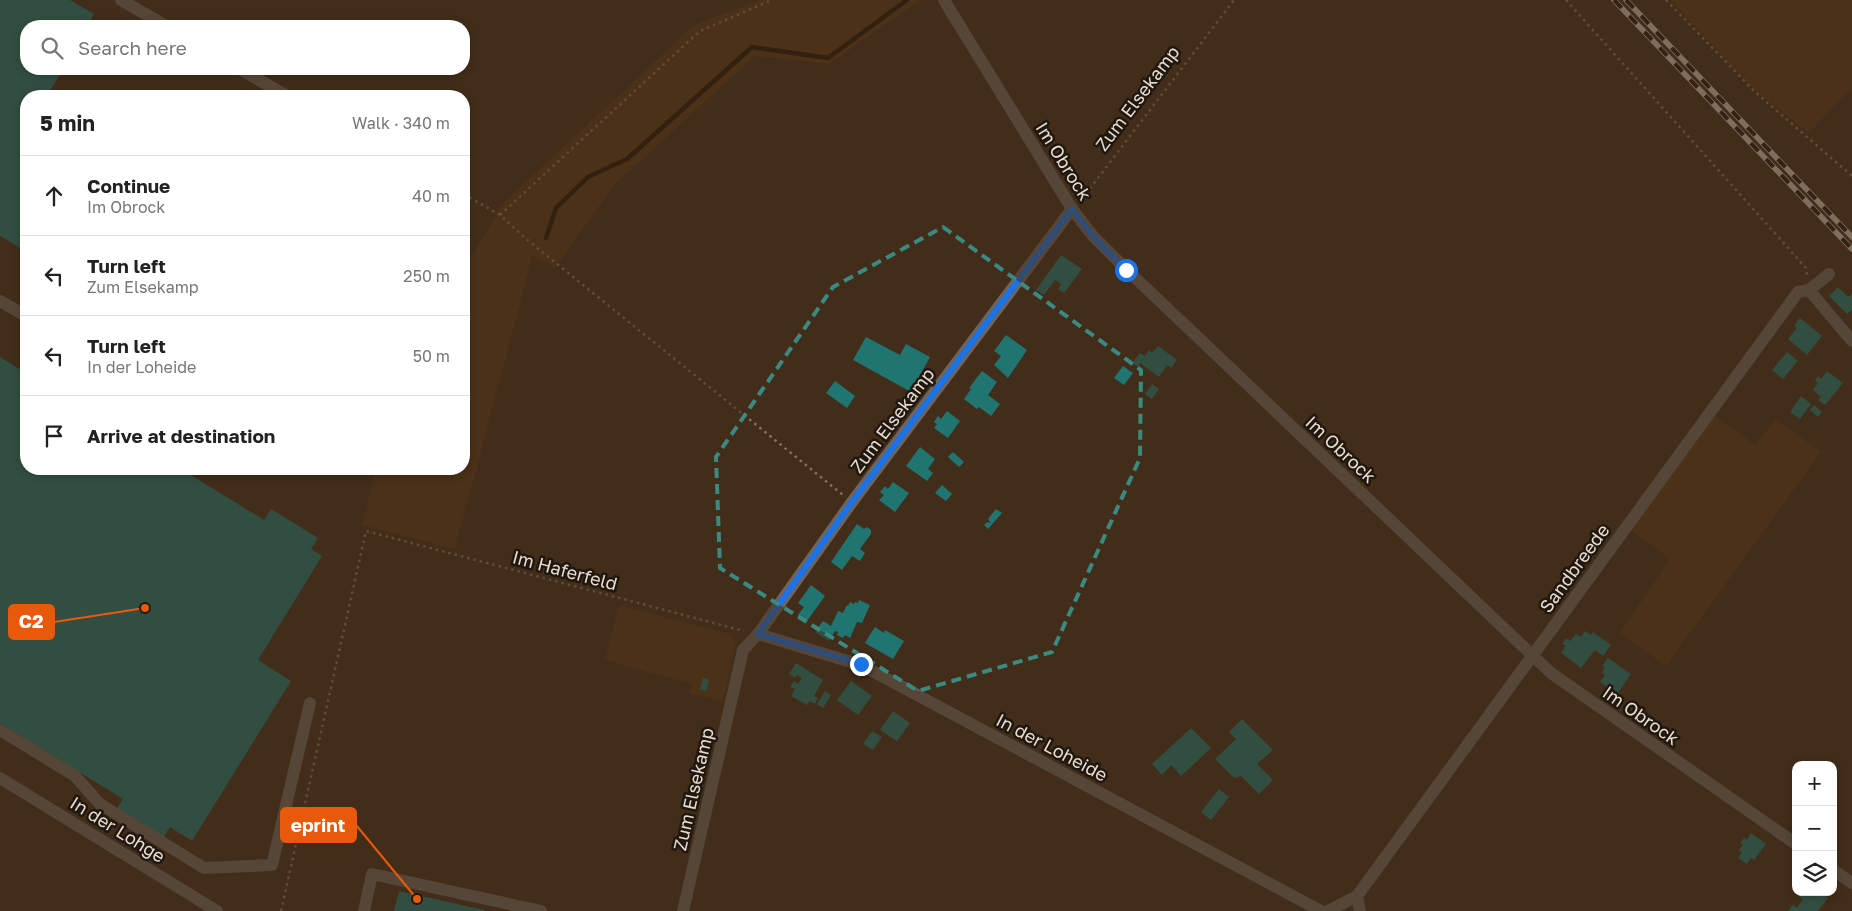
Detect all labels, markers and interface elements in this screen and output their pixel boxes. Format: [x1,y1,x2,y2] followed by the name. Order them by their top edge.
[20,20,470,75] search box
[38,34,66,62] icon: search
[78,36,187,59] text: Search here
[1090,41,1184,155] street label: Zum Elsekamp
[40,110,95,136] text: 5 min
[352,113,450,133] text: Walk · 340 m
[1031,118,1097,204] street label: Im Obrock
[87,174,170,197] text: Continue
[40,182,68,210] icon: ahead
[412,186,450,206] text: 40 m
[87,197,165,217] text: Im Obrock
[87,254,166,277] text: Turn left
[1115,259,1138,282] route start
[40,262,68,290] icon: left
[403,266,450,286] text: 250 m
[87,277,199,297] text: Zum Elsekamp
[87,334,166,357] text: Turn left
[40,342,68,370] icon: left
[413,346,450,366] text: 50 m
[87,357,196,377] text: In der Loheide
[845,363,939,477] street label: Zum Elsekamp
[1301,411,1381,487] street label: Im Obrock
[40,422,68,450] icon: arrive
[87,424,275,447] text: Arrive at destination
[1534,519,1614,617] street label: Sandbreede
[510,545,620,595] street label: Im Haferfeld
[9,605,54,639] callout: C2
[18,609,44,632] text: C2
[850,653,873,676] route end
[1599,681,1683,749] street label: Im Obrock
[993,708,1111,786] street label: In der Loheide
[668,725,718,853] street label: Zum Elsekamp
[1792,761,1837,896] map controls
[1792,761,1837,806] button: +
[66,791,170,867] street label: In der Lohge
[1792,806,1837,851] button: −
[281,808,356,842] callout: eprint
[291,813,346,836] text: eprint
[1792,851,1837,896] button: layers

